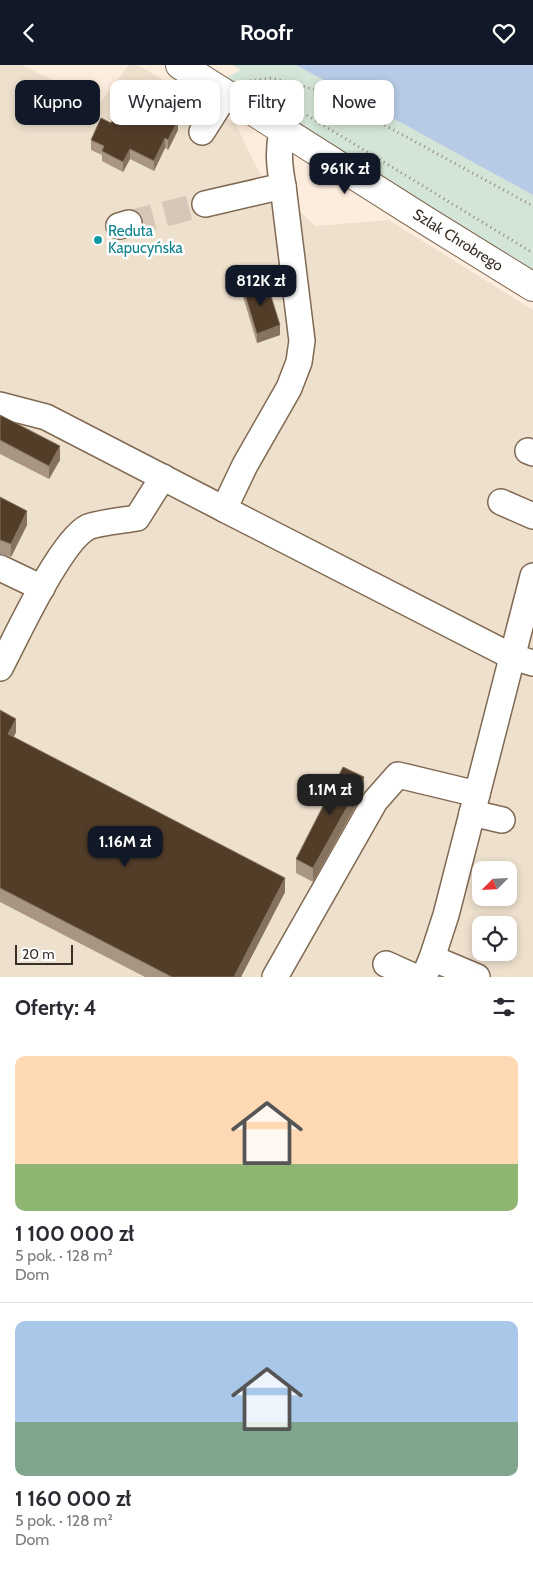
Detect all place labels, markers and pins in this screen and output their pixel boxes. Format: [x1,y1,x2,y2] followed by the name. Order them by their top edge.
[299,153,391,195] pin: 961K zł
[108,222,184,257] place label: Reduta Kapucyńska
[92,234,104,246] marker: Reduta Kapucyńska
[215,265,307,307] pin: 812K zł
[284,773,376,816] pin: 1.1M zł
[73,825,177,868] pin: 1.16M zł

